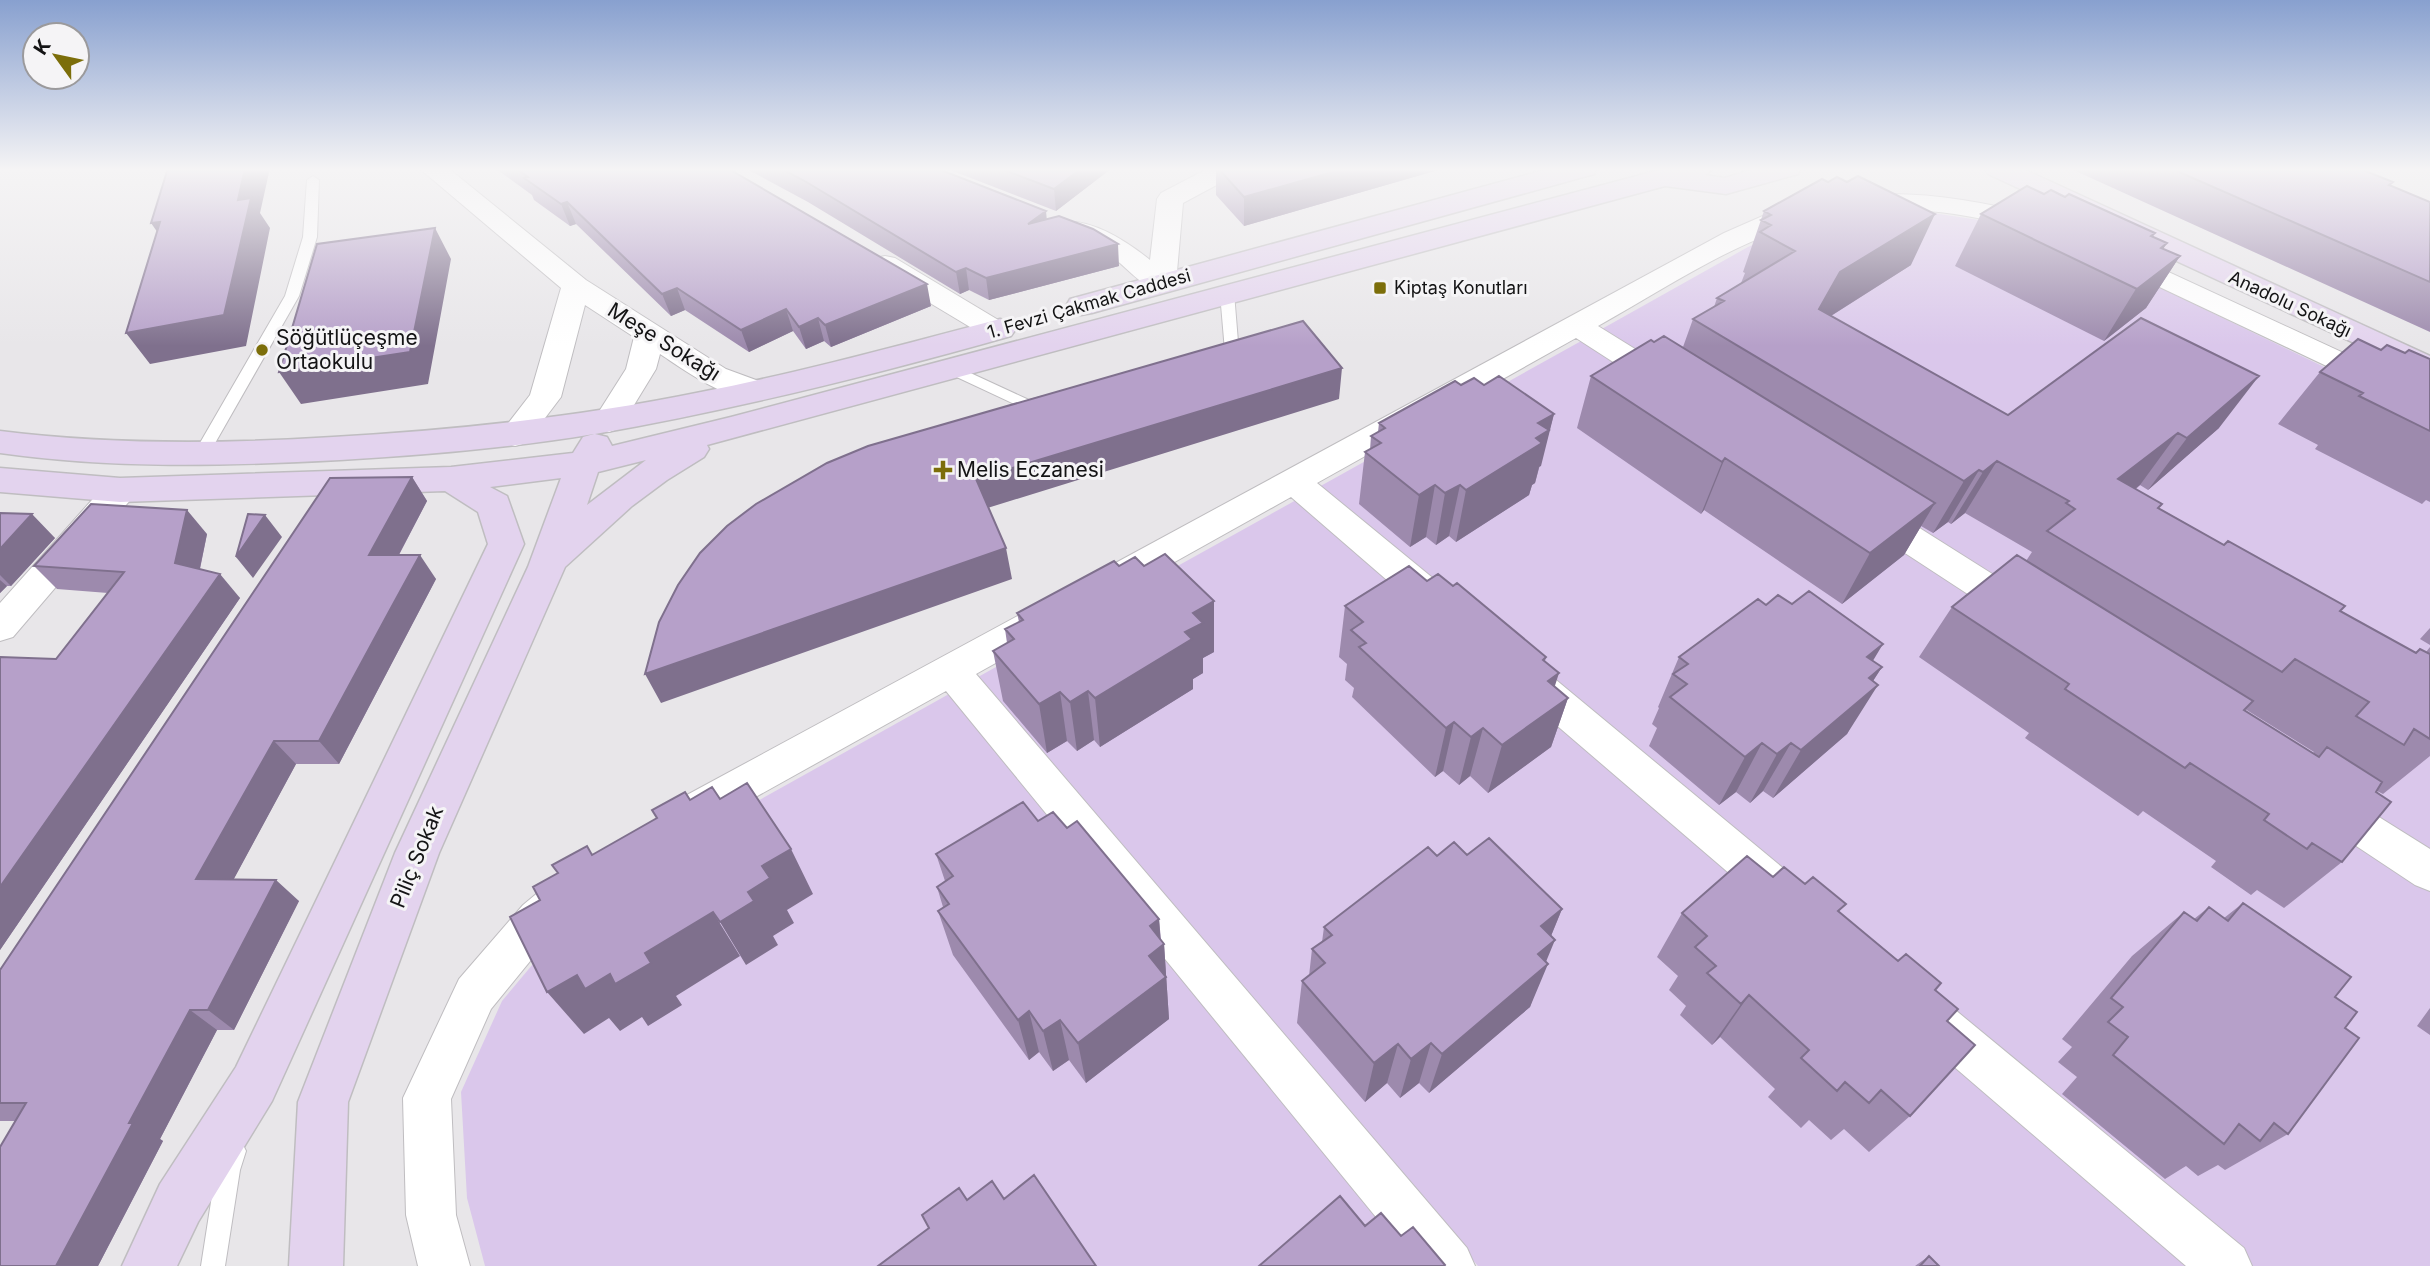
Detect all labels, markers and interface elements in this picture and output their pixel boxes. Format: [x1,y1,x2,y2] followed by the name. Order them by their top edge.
[21,21,91,91] north arrow
[29,35,56,59] text: K
[985,264,1193,343] street label: 1. Fevzi Çakmak Caddesi
[2226,266,2355,341] street label: Anadolu Sokağı
[1394,277,1528,298] place label: Kiptaş Konutları
[1372,280,1388,296] marker: Kiptaş Konutları
[603,297,725,386] street label: Meşe Sokağı
[276,325,418,374] place label: Söğütlüçeşme Ortaokulu
[254,342,270,358] marker: Söğütlüçeşme Ortaokulu
[957,457,1104,482] place label: Melis Eczanesi
[935,462,951,478] marker: Melis Eczanesi
[385,802,448,911] street label: Piliç Sokak

